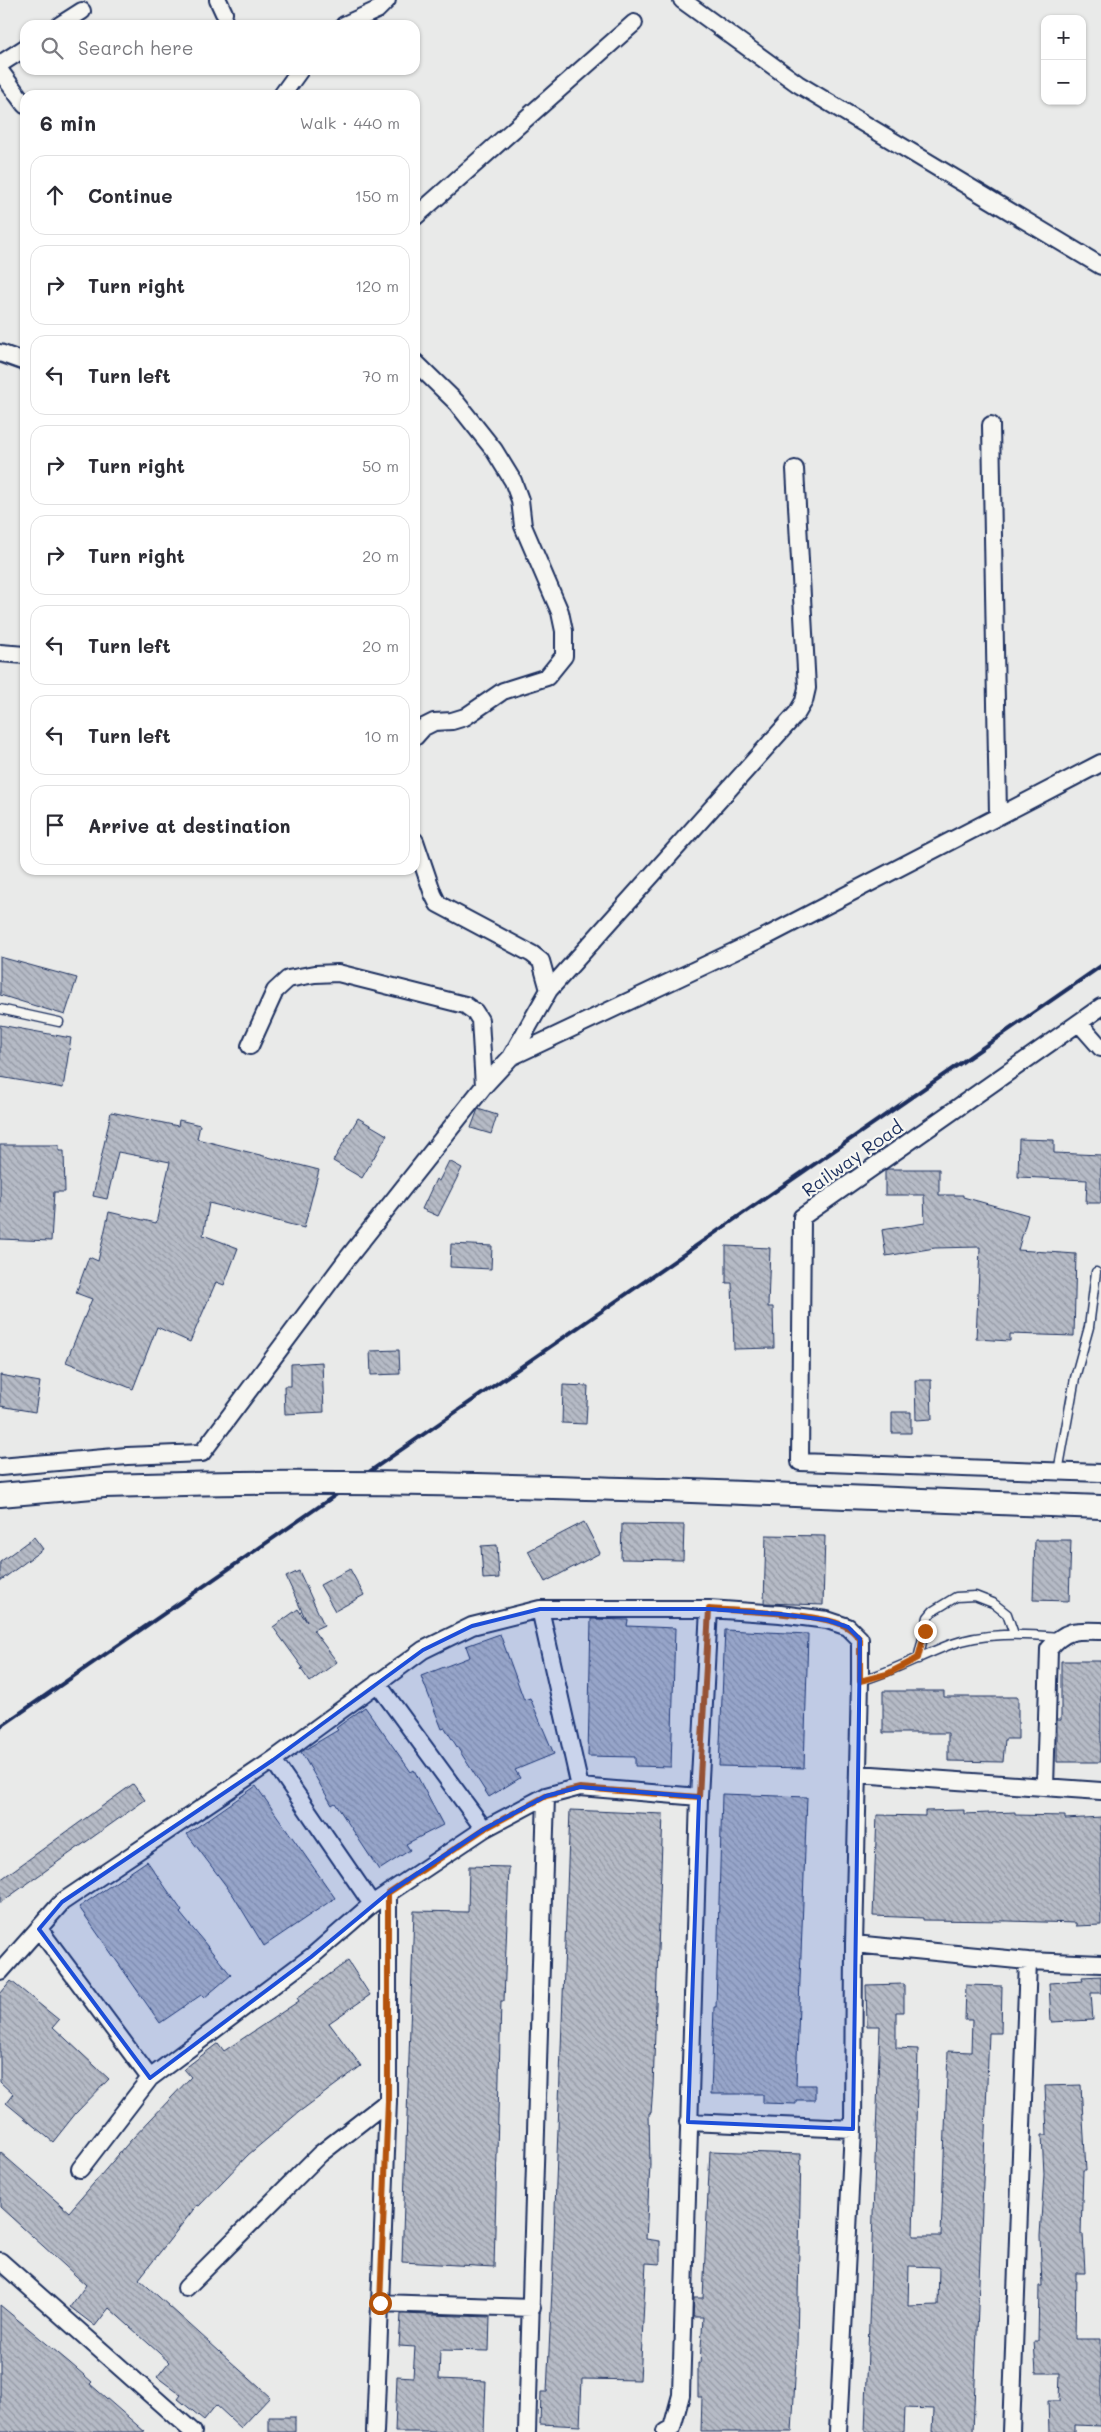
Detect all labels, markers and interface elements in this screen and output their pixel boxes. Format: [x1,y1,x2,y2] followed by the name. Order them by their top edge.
[1041,15,1086,105] map controls
[1041,15,1086,60] button: +
[20,20,420,75] search box
[38,34,66,62] icon: search
[78,35,194,60] text: Search here
[1041,60,1086,105] button: −
[40,109,96,136] text: 6 min
[300,112,400,133] text: Walk · 440 m
[41,181,69,209] icon: ahead
[88,183,173,208] text: Continue
[355,185,399,206] text: 150 m
[41,271,69,299] icon: right
[88,273,185,298] text: Turn right
[355,275,399,296] text: 120 m
[41,361,69,389] icon: left
[88,363,171,388] text: Turn left
[362,365,399,386] text: 70 m
[41,451,69,479] icon: right
[88,453,185,478] text: Turn right
[362,455,399,476] text: 50 m
[41,541,69,569] icon: right
[88,543,185,568] text: Turn right
[362,545,399,566] text: 20 m
[41,631,69,659] icon: left
[88,633,171,658] text: Turn left
[362,635,399,656] text: 20 m
[41,721,69,749] icon: left
[88,723,171,748] text: Turn left
[364,725,399,746] text: 10 m
[41,811,69,839] icon: arrive
[88,813,291,838] text: Arrive at destination
[797,1114,907,1202] street label: Railway Road
[914,1620,937,1643] route end
[369,2292,392,2315] route start

